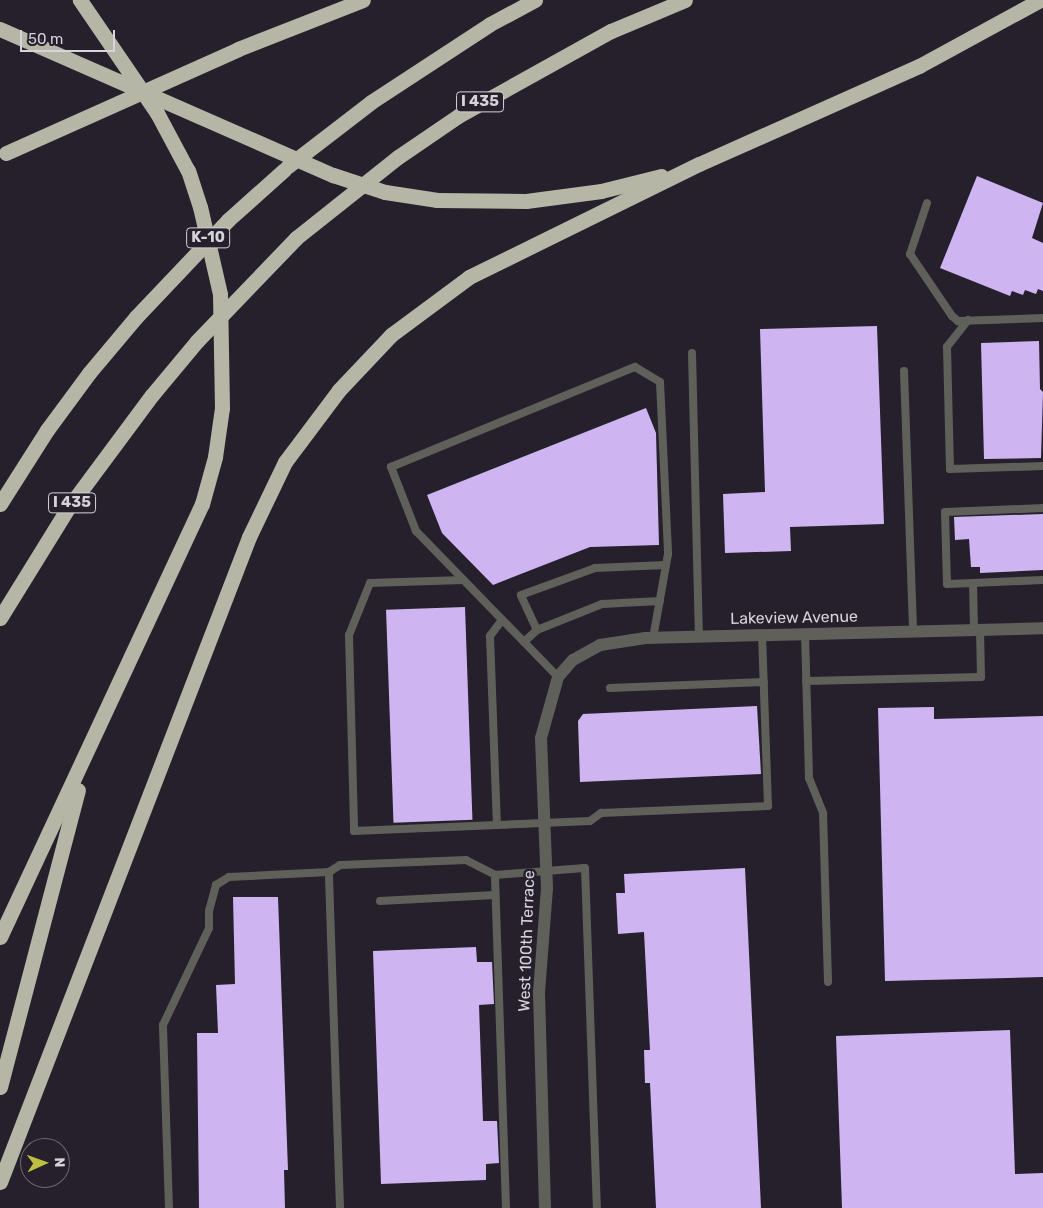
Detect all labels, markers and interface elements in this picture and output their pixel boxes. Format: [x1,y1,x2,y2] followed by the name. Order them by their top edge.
[22,20,118,52] scale bar
[28,30,63,48] text: 50 m
[455,90,505,114] road number: I 435
[186,226,230,250] road number: K-10
[47,490,97,516] road number: I 435
[730,607,858,629] street label: Lakeview Avenue
[515,870,539,1012] street label: West 100th Terrace
[20,1138,70,1188] north arrow
[51,1157,68,1168] text: N

